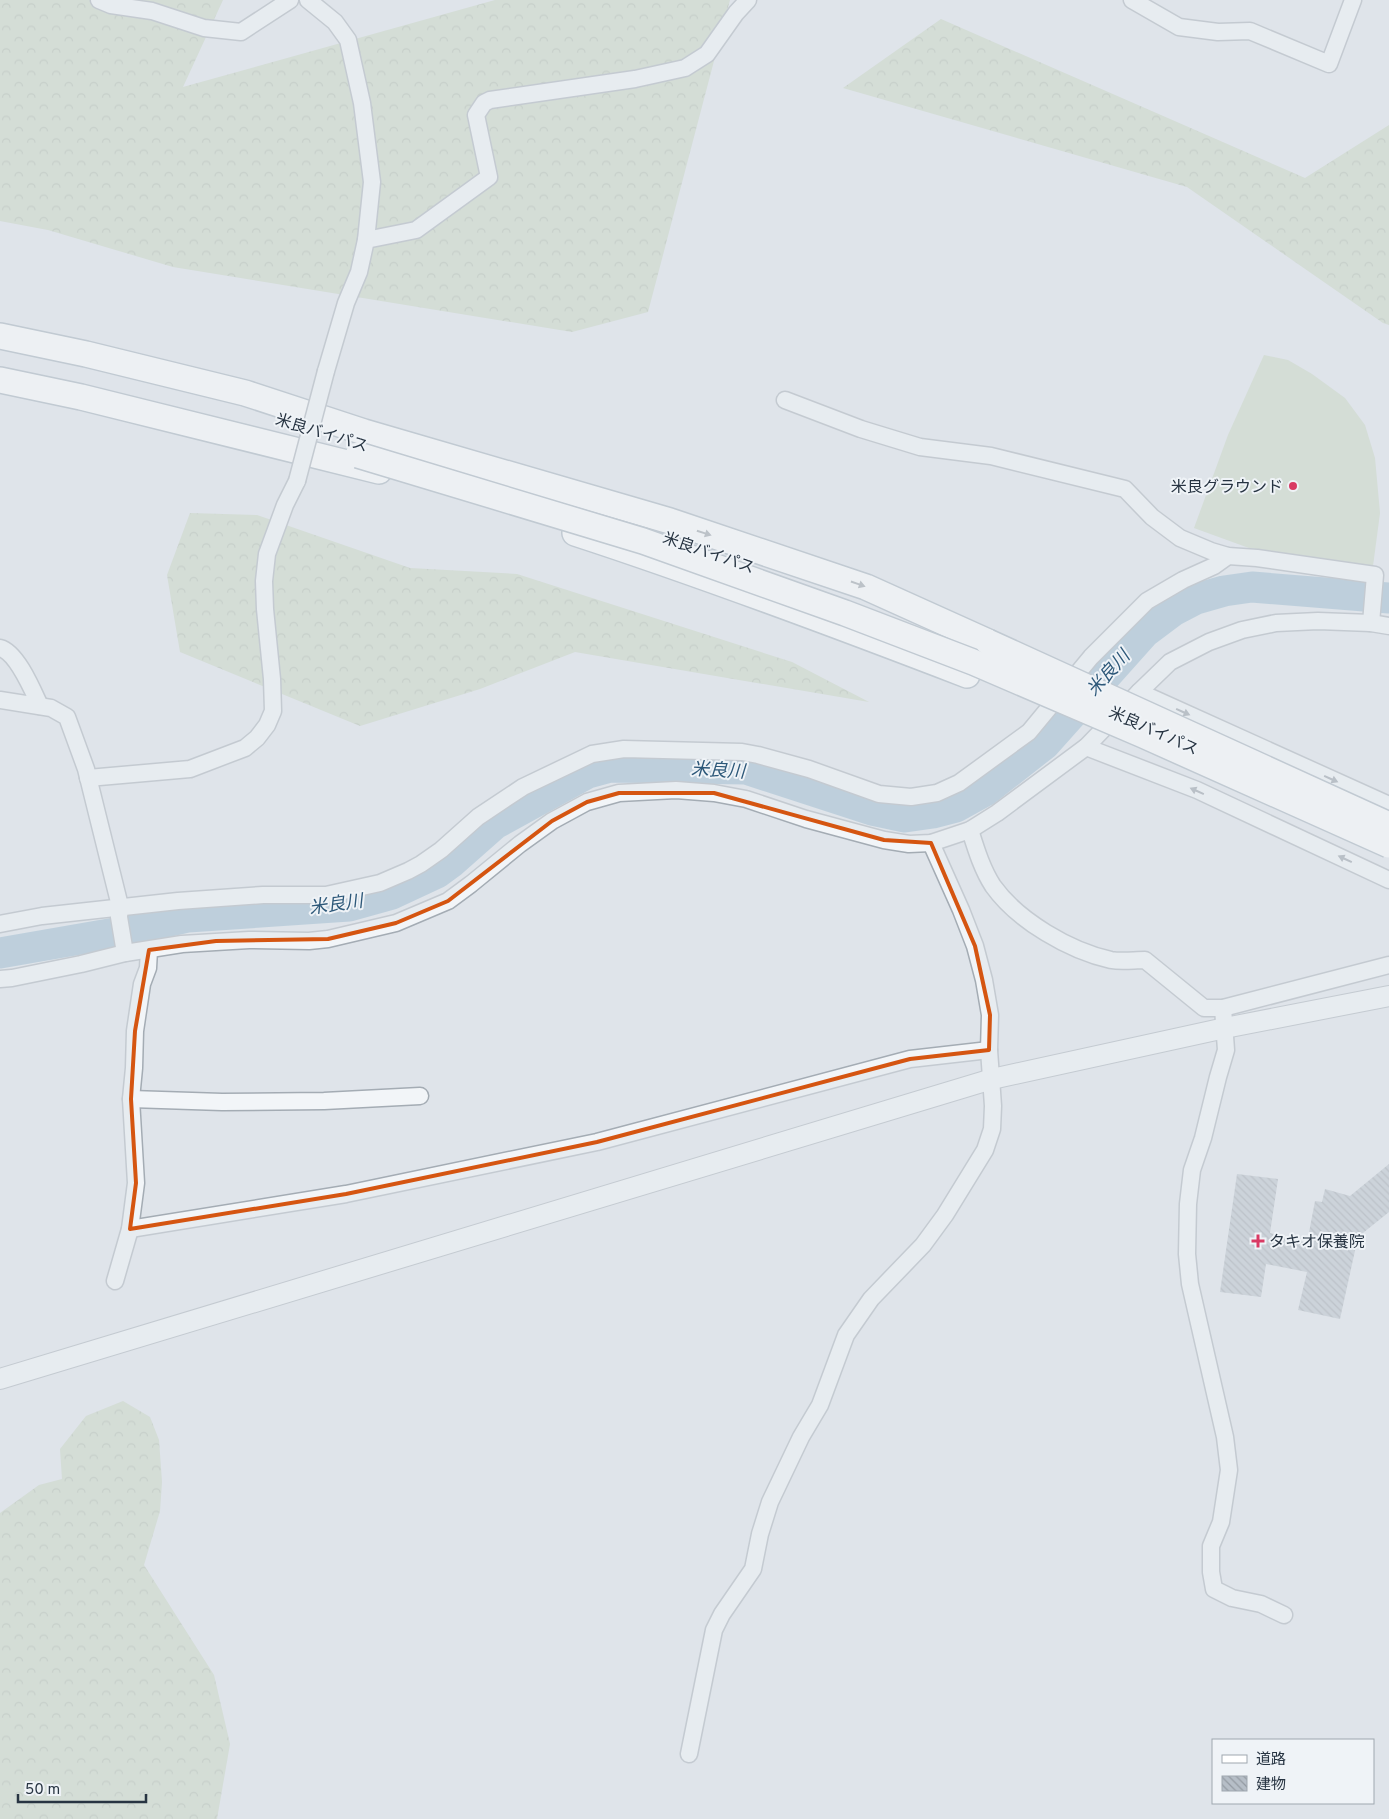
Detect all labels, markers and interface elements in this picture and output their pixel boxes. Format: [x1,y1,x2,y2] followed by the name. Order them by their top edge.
[273,410,370,457] street label: 米良バイパス
[1171,478,1283,498] place label: 米良グラウンド
[1287,480,1299,492] marker: 米良グラウンド
[660,529,757,579] street label: 米良バイパス
[696,529,711,537] one-way arrow
[851,580,866,588] one-way arrow
[1083,645,1137,702] water label: 米良川
[1105,703,1201,760] street label: 米良バイパス
[1176,708,1190,716] one-way arrow
[690,759,747,784] water label: 米良川
[1324,775,1338,783] one-way arrow
[1190,786,1204,794] one-way arrow
[1338,855,1352,863] one-way arrow
[308,890,367,921] water label: 米良川
[1269,1233,1365,1253] place label: タキオ保養院
[1251,1234,1265,1248] marker: タキオ保養院
[1212,1739,1374,1804] legend
[1256,1751,1286,1770] text: 道路
[18,1772,145,1804] scale bar
[1256,1776,1286,1795] text: 建物
[25,1781,60,1800] text: 50 m

